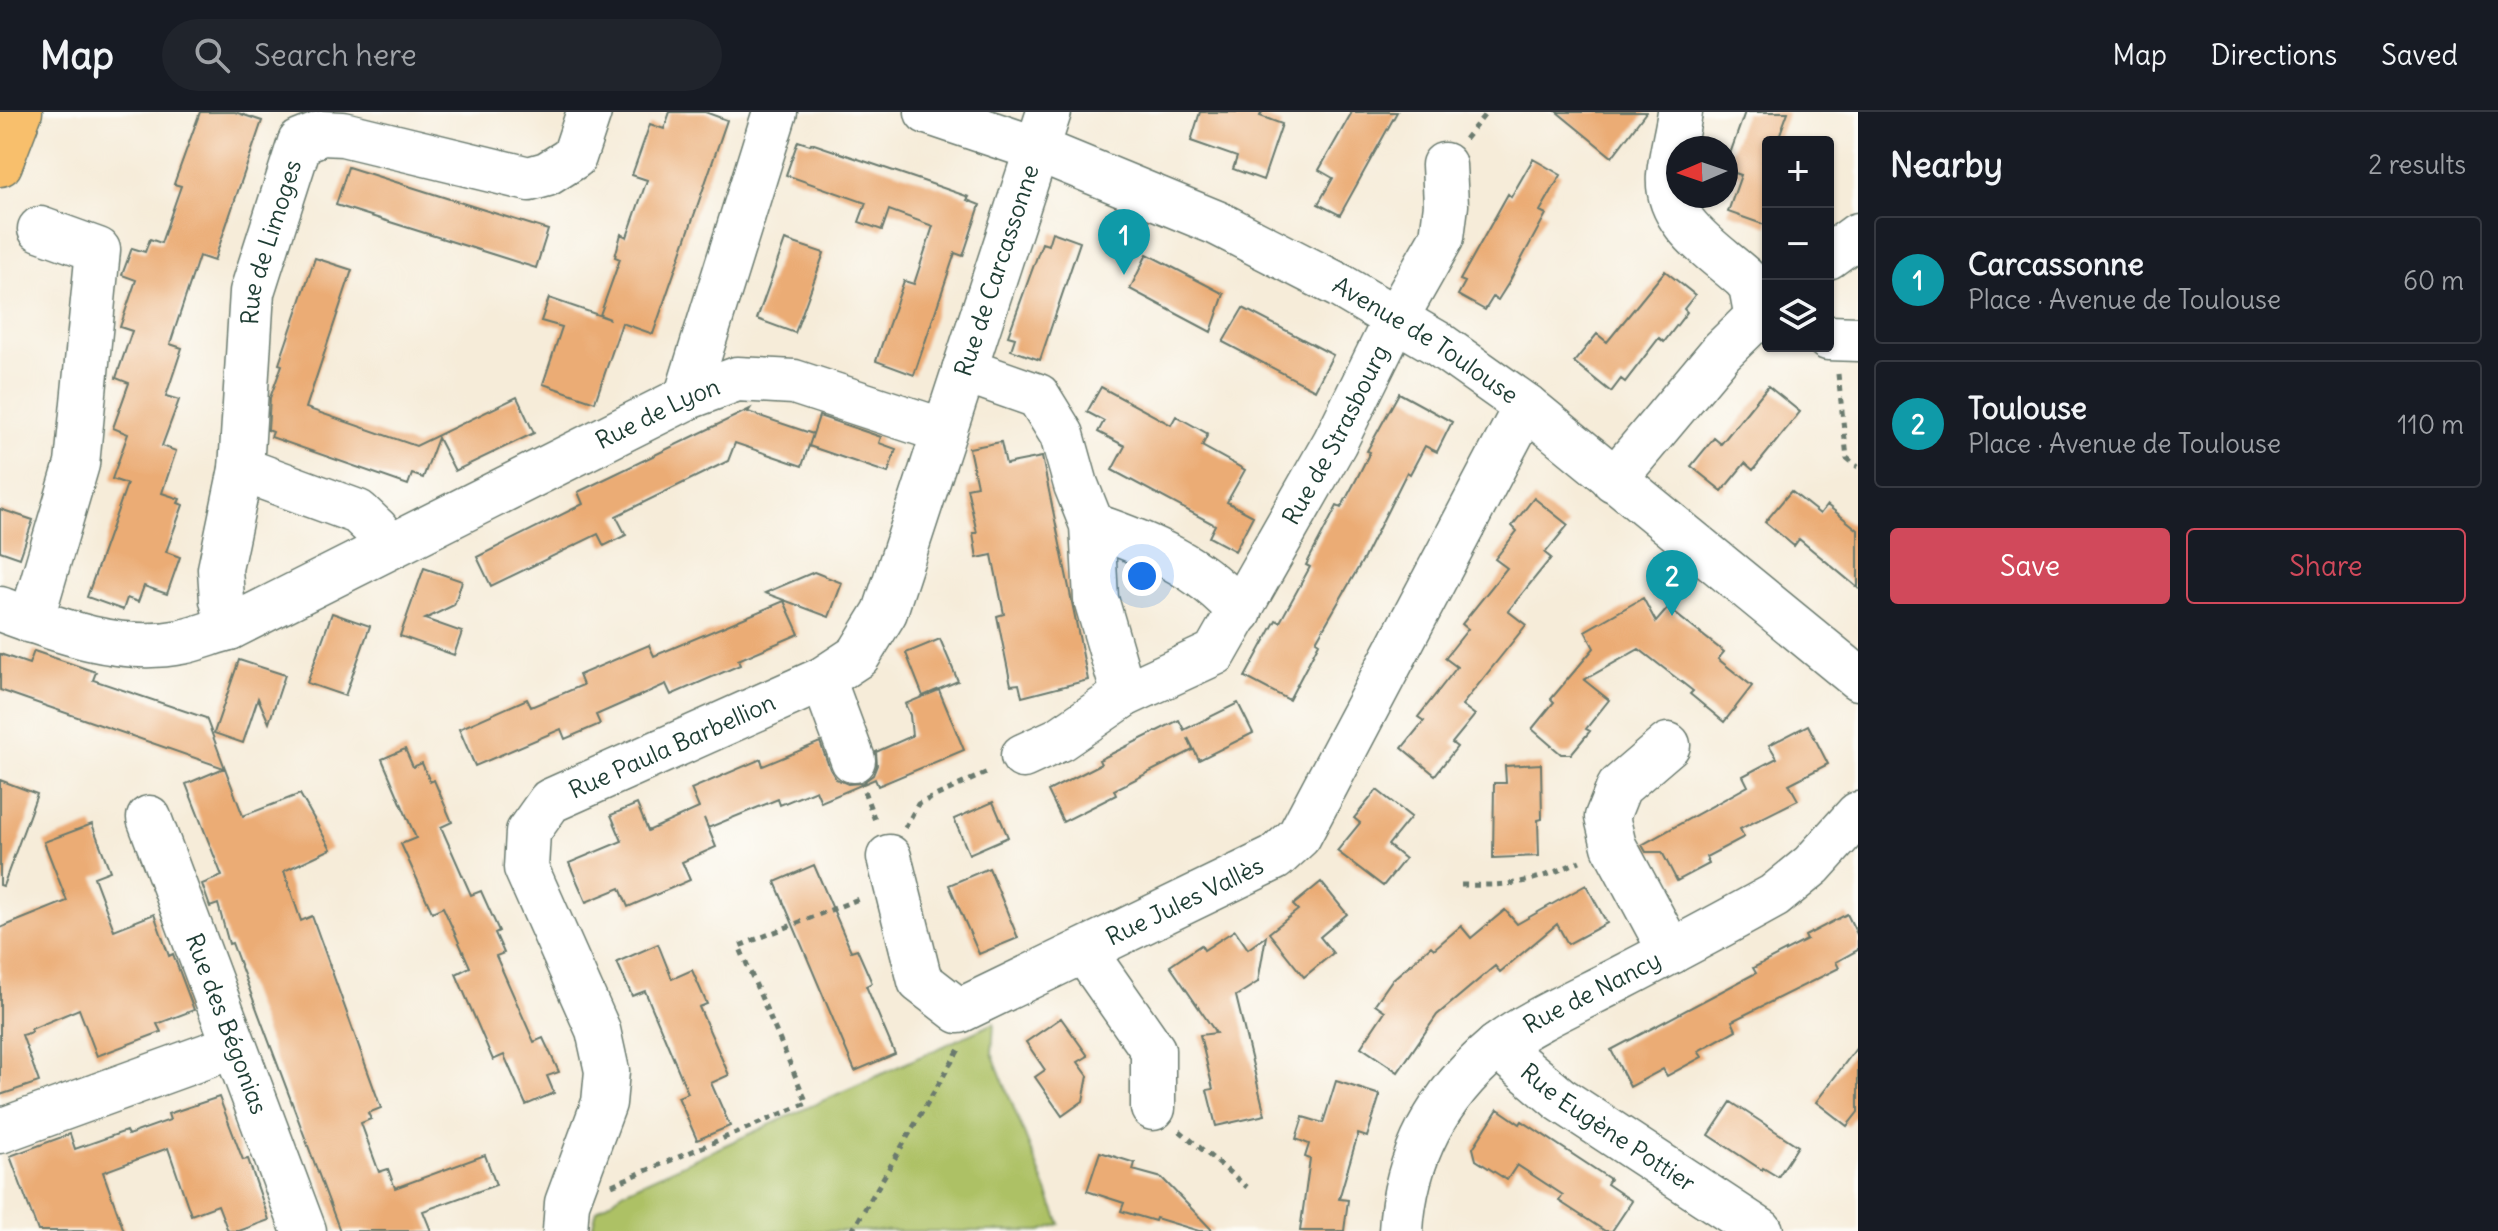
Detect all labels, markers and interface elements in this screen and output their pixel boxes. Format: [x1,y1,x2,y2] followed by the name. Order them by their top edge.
[162,19,722,91] search box
[40,32,114,79] text: Map
[190,33,234,77] icon: search
[254,36,417,74] text: Search here
[2112,37,2167,73] text: Map
[2211,37,2337,73] text: Directions
[2381,37,2458,73] text: Saved
[1666,136,1738,208] north arrow
[1762,136,1834,352] map controls
[1762,136,1834,208] button: +
[1890,143,2003,186] text: Nearby
[2368,148,2466,181] text: 2 results
[234,156,307,326] street label: Rue de Limoges
[947,161,1045,380] street label: Rue de Carcassonne
[1762,208,1834,280] button: −
[1098,209,1150,275] pin: 1
[1968,245,2144,283] text: Carcassonne
[1913,264,1923,297] text: 1
[2403,264,2464,297] text: 60 m
[1328,269,1524,410] street label: Avenue de Toulouse
[1762,280,1834,352] button: layers
[1968,283,2281,316] text: Place · Avenue de Toulouse
[1275,340,1394,530] street label: Rue de Strasbourg
[590,371,724,455] street label: Rue de Lyon
[1968,389,2087,427] text: Toulouse
[1911,408,1925,441] text: 2
[2397,408,2464,441] text: 110 m
[1968,427,2281,460] text: Place · Avenue de Toulouse
[1890,528,2170,604] button: Save
[2186,528,2466,604] button: Share
[1646,550,1698,616] pin: 2
[1122,556,1162,596] your location
[564,686,780,805] street label: Rue Paula Barbellion
[1101,850,1268,952] street label: Rue Jules Vallès
[180,929,275,1118] street label: Rue des Bégonias
[1518,944,1666,1039] street label: Rue de Nancy
[1515,1056,1701,1198] street label: Rue Eugène Pottier

